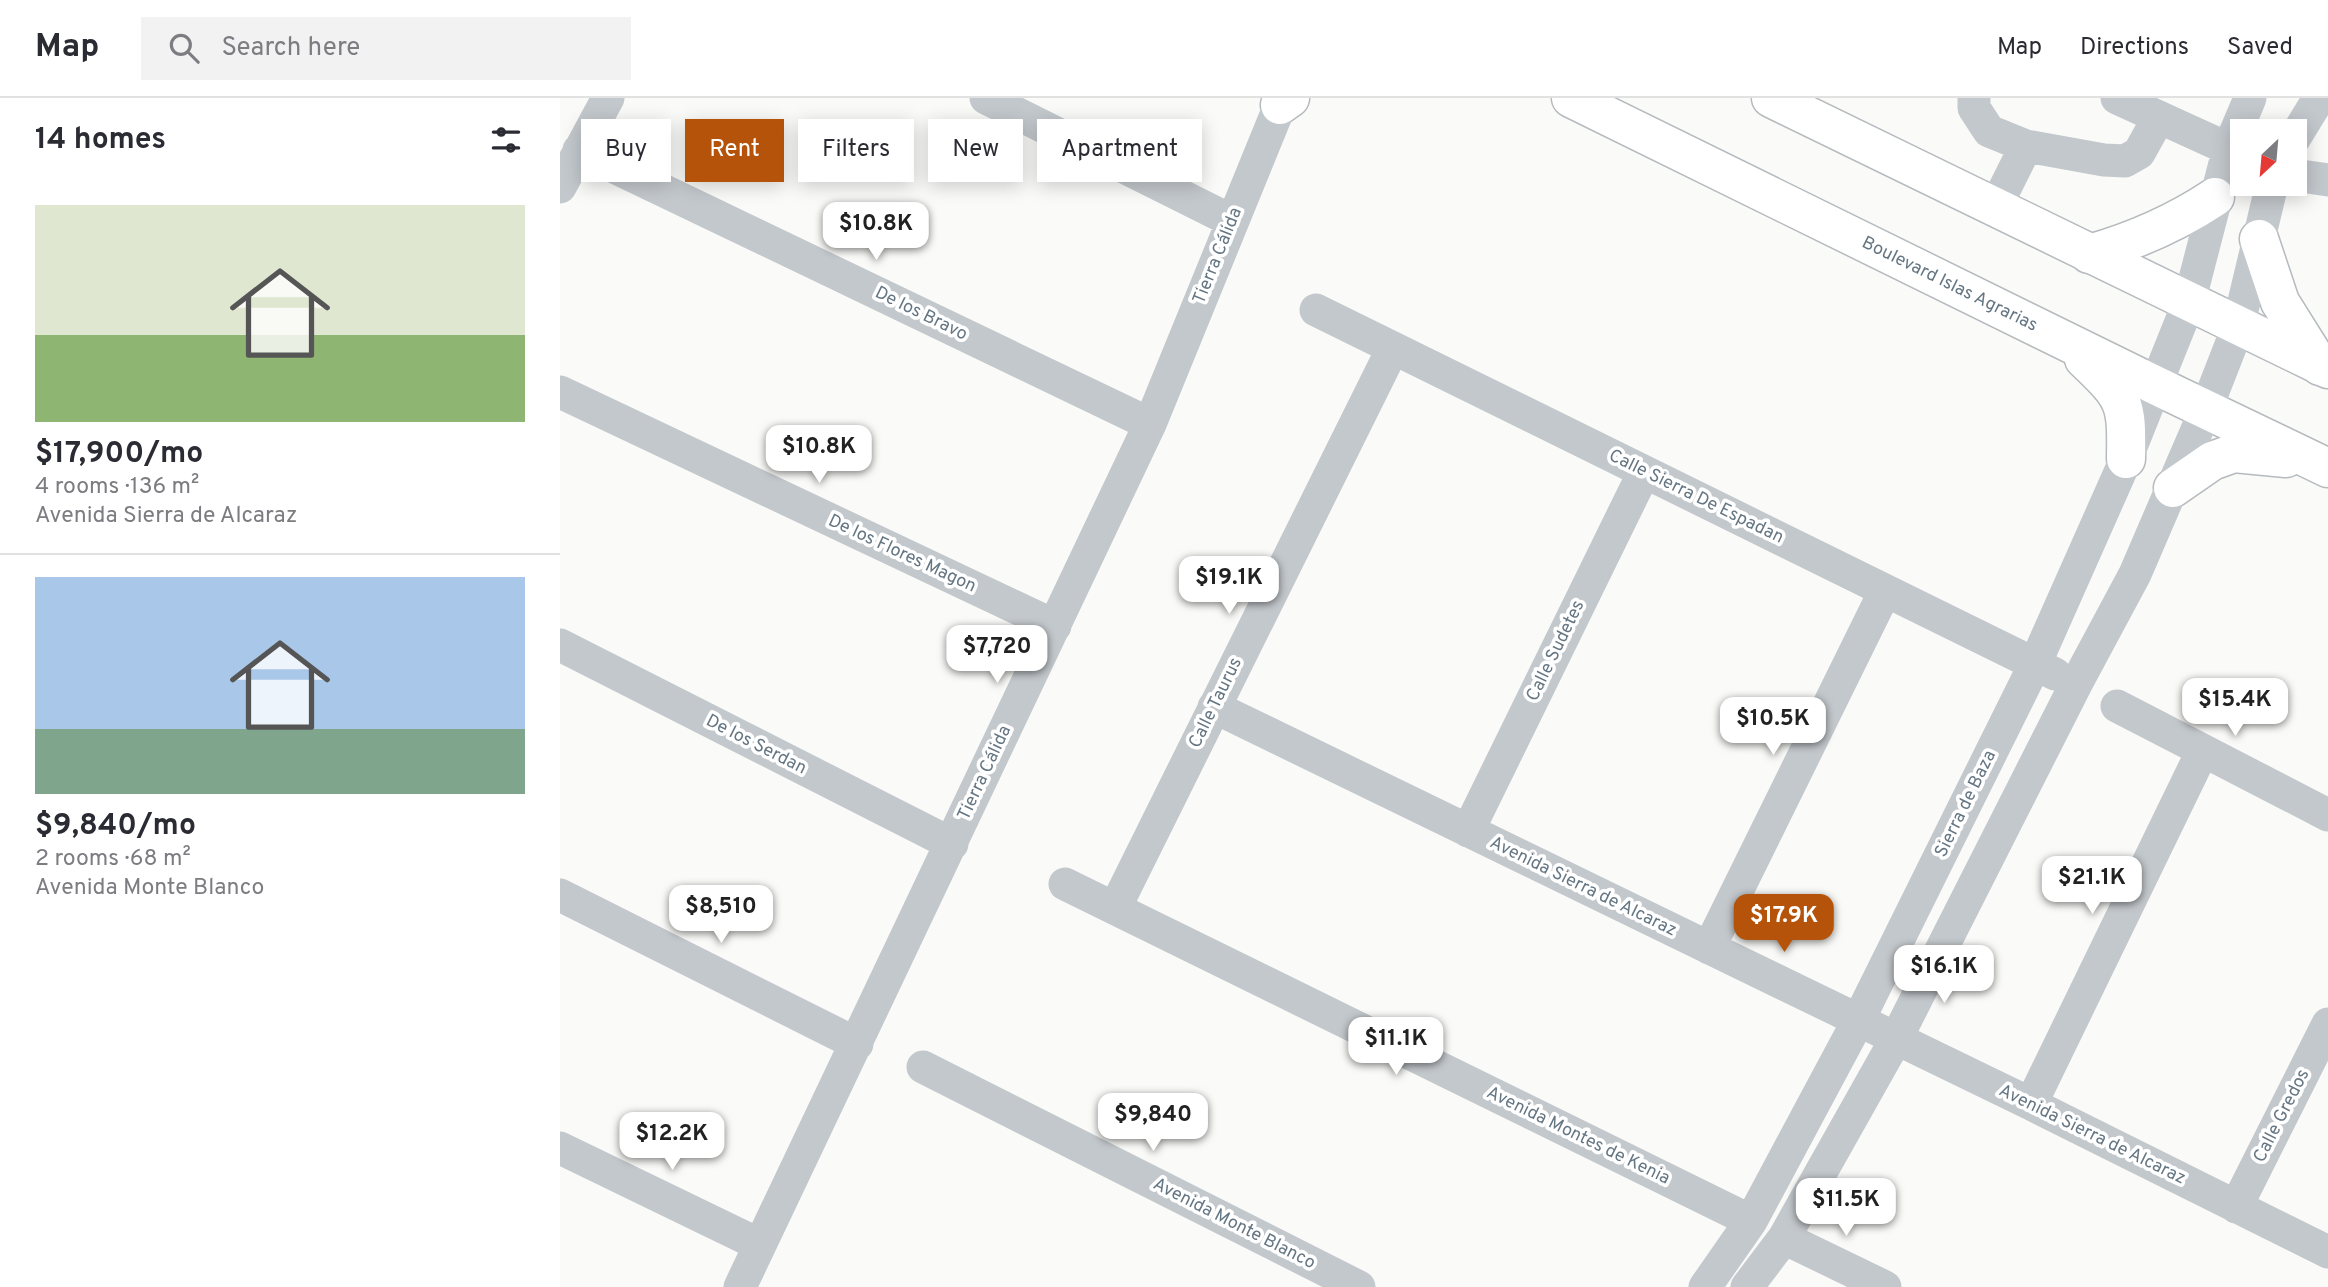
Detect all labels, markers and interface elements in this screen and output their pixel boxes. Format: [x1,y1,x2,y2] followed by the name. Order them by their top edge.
[141,17,631,80] search box
[35,27,99,69] text: Map
[165,29,203,67] icon: search
[221,32,360,65] text: Search here
[1997,33,2042,63] text: Map
[2080,33,2189,63] text: Directions
[2227,33,2293,63] text: Saved
[581,119,671,182] chip: Buy
[685,119,784,182] chip: Rent
[798,119,914,182] chip: Filters
[928,119,1023,182] chip: New
[1037,119,1202,182] chip: Apartment
[2230,119,2306,196] north arrow
[2230,119,2307,196] map controls
[487,121,525,159] icon: filters
[35,122,166,159] text: 14 homes
[819,202,933,262] pin: $10.8K
[1188,204,1248,308] street label: Tierra Cálida
[839,210,913,239] text: $10.8K
[1858,231,2041,337] street label: Boulevard Islas Agrarias
[217,250,343,376] icon: home
[871,282,971,346] street label: De los Bravo
[762,426,876,485] pin: $10.8K
[782,433,856,462] text: $10.8K
[35,436,203,473] text: $17,900/mo
[1605,445,1787,549] street label: Calle Sierra De Espadan
[35,473,199,502] text: 4 rooms · 136 m²
[35,502,297,531] text: Avenida Sierra de Alcaraz
[824,510,980,598] street label: De los Flores Magon
[1172,556,1286,616] pin: $19.1K
[1195,564,1263,593] text: $19.1K
[1522,597,1590,705] street label: Calle Sudetes
[217,622,343,748] icon: home
[940,626,1054,685] pin: $7,720
[962,633,1032,662] text: $7,720
[1184,654,1248,752] street label: Calle Taurus
[2178,678,2292,738] pin: $15.4K
[2198,686,2272,715] text: $15.4K
[1716,698,1830,757] pin: $10.5K
[1736,705,1810,734] text: $10.5K
[702,710,810,780] street label: De los Serdan
[953,722,1017,824] street label: Tierra Cálida
[1930,747,2002,861] street label: Sierra de Baza
[35,808,196,845] text: $9,840/mo
[1486,832,1680,942] street label: Avenida Sierra de Alcaraz
[35,845,191,874] text: 2 rooms · 68 m²
[2035,856,2149,916] pin: $21.1K
[2058,864,2126,893] text: $21.1K
[35,874,264,903] text: Avenida Monte Blanco
[664,886,778,945] pin: $8,510
[685,893,757,922] text: $8,510
[1727,894,1841,954] pin: $17.9K
[1750,902,1818,931] text: $17.9K
[1887,946,2001,1005] pin: $16.1K
[1910,953,1978,982] text: $16.1K
[1339,1018,1453,1077] pin: $11.1K
[1364,1025,1428,1054] text: $11.1K
[2249,1065,2315,1167] street label: Calle Gredos
[1995,1080,2189,1190] street label: Avenida Sierra de Alcaraz
[1482,1082,1674,1190] street label: Avenida Montes de Kenia
[1096,1094,1210,1153] pin: $9,840
[1114,1101,1192,1130] text: $9,840
[615,1112,729,1172] pin: $12.2K
[635,1120,709,1149] text: $12.2K
[1149,1173,1319,1275] street label: Avenida Monte Blanco
[1789,1178,1903,1238] pin: $11.5K
[1812,1186,1880,1215] text: $11.5K

